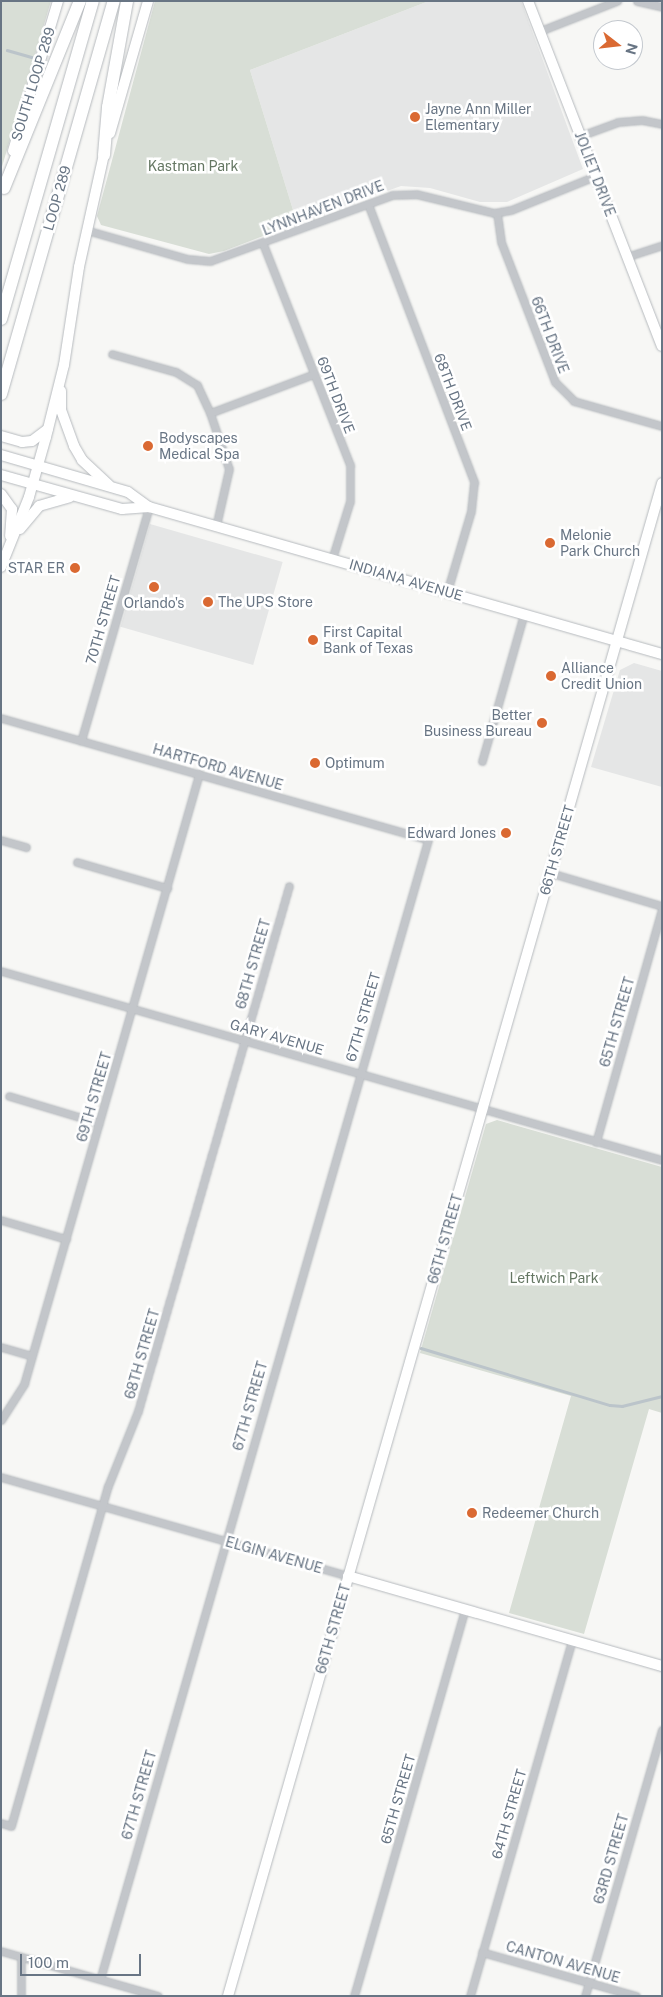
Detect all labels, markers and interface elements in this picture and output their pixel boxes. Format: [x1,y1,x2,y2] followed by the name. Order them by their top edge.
[593,20,643,70] north arrow
[8,25,58,143] street label: SOUTH LOOP 289
[622,41,641,56] text: N
[425,101,532,134] place label: Jayne Ann Miller Elementary
[409,111,421,123] marker: Jayne Ann Miller Elementary
[571,129,619,219] street label: JOLIET DRIVE
[148,158,238,174] park label: Kastman Park
[40,164,74,232] street label: LOOP 289
[260,177,386,239] street label: LYNNHAVEN DRIVE
[528,294,572,376] street label: 66TH DRIVE
[431,351,475,433] street label: 68TH DRIVE
[314,354,358,436] street label: 69TH DRIVE
[159,430,239,462] place label: Bodyscapes Medical Spa
[141,439,155,453] marker: Bodyscapes Medical Spa
[560,527,640,560] place label: Melonie Park Church
[544,537,556,549] marker: Melonie Park Church
[347,556,465,604] street label: INDIANA AVENUE
[8,560,65,576] place label: STAR ER
[69,562,81,574] marker: STAR ER
[82,573,124,667] street label: 70TH STREET
[148,581,160,593] marker: Orlando's
[218,594,313,610] place label: The UPS Store
[124,595,184,611] place label: Orlando's
[202,596,214,608] marker: The UPS Store
[323,624,413,656] place label: First Capital Bank of Texas
[307,634,319,646] marker: First Capital Bank of Texas
[561,660,642,692] place label: Alliance Credit Union
[545,670,557,682] marker: Alliance Credit Union
[424,707,532,740] place label: Better Business Bureau
[536,717,548,729] marker: Better Business Bureau
[151,740,285,794] street label: HARTFORD AVENUE
[325,755,385,771] place label: Optimum
[309,757,321,769] marker: Optimum
[536,803,578,897] street label: 66TH STREET
[407,825,496,841] place label: Edward Jones
[500,827,512,839] marker: Edward Jones
[232,917,274,1011] street label: 68TH STREET
[342,970,384,1064] street label: 67TH STREET
[596,975,638,1069] street label: 65TH STREET
[228,1016,326,1058] street label: GARY AVENUE
[73,1050,115,1144] street label: 69TH STREET
[424,1192,466,1286] street label: 66TH STREET
[509,1270,599,1286] park label: Leftwich Park
[121,1307,163,1401] street label: 68TH STREET
[229,1359,271,1453] street label: 67TH STREET
[482,1505,599,1521] place label: Redeemer Church
[466,1507,478,1519] marker: Redeemer Church
[223,1533,325,1577] street label: ELGIN AVENUE
[312,1582,354,1676] street label: 66TH STREET
[118,1748,160,1842] street label: 67TH STREET
[377,1752,419,1846] street label: 65TH STREET
[488,1767,530,1861] street label: 64TH STREET
[590,1812,632,1906] street label: 63RD STREET
[504,1938,622,1986] street label: CANTON AVENUE
[22,1944,144,1976] scale bar
[28,1954,69,1971] text: 100 m

